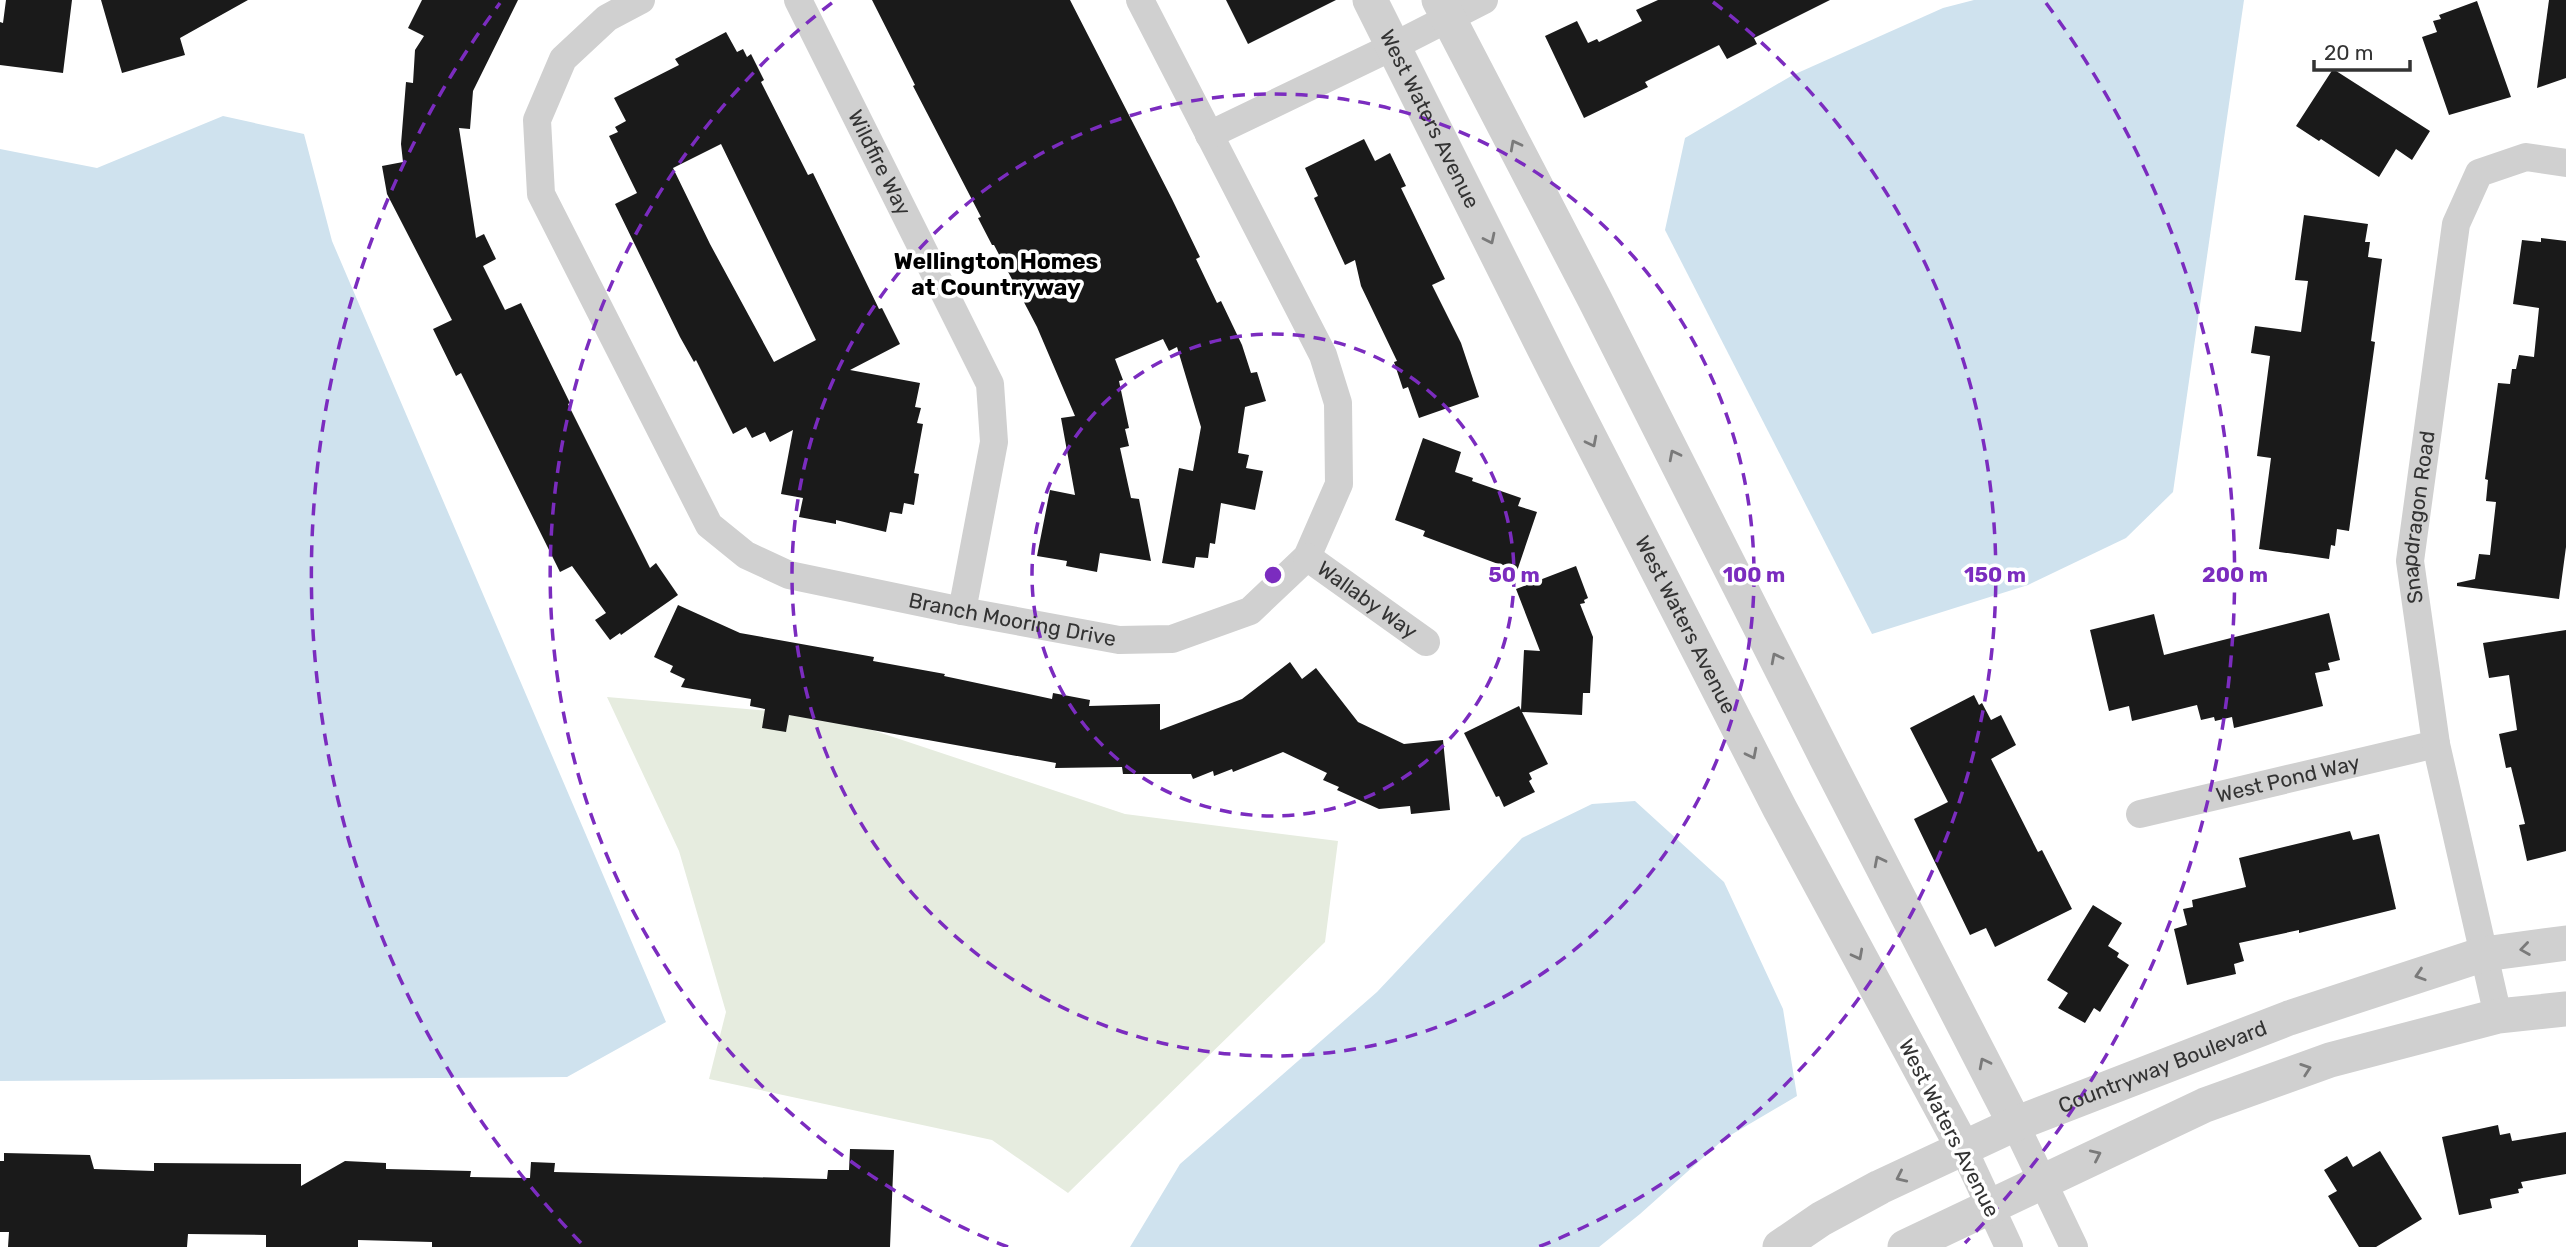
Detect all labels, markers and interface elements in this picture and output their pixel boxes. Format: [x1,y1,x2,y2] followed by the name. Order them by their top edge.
[1375,25,1485,212] street label: West Waters Avenue
[2314,28,2410,72] scale bar
[2324,40,2373,65] text: 20 m
[843,106,917,220] street label: Wildfire Way
[1509,140,1523,153] one-way arrow
[1481,232,1495,244] one-way arrow
[894,247,1099,301] district label: Wellington Homes at Countryway
[2396,429,2440,605] street label: Snapdragon Road
[1584,435,1598,447] one-way arrow
[1668,450,1682,462] one-way arrow
[1630,531,1742,718] street label: West Waters Avenue
[1313,555,1423,644] street label: Wallaby Way
[1488,562,1540,587] text: 50 m
[1723,562,1785,587] text: 100 m
[1964,562,2026,587] text: 150 m
[2202,562,2268,587] text: 200 m
[1261,563,1285,587] centre of rings
[906,587,1118,651] street label: Branch Mooring Drive
[1771,653,1784,666] one-way arrow
[1743,747,1757,759] one-way arrow
[2213,749,2363,808] street label: West Pond Way
[1874,856,1888,868] one-way arrow
[2519,941,2531,956] one-way arrow
[1850,948,1863,960] one-way arrow
[2414,967,2426,982] one-way arrow
[2055,1015,2270,1118] street label: Countryway Boulevard
[1894,1035,2005,1221] street label: West Waters Avenue
[1978,1058,1992,1070] one-way arrow
[2299,1063,2312,1077] one-way arrow
[2089,1150,2101,1164] one-way arrow
[1896,1169,1909,1183] one-way arrow

